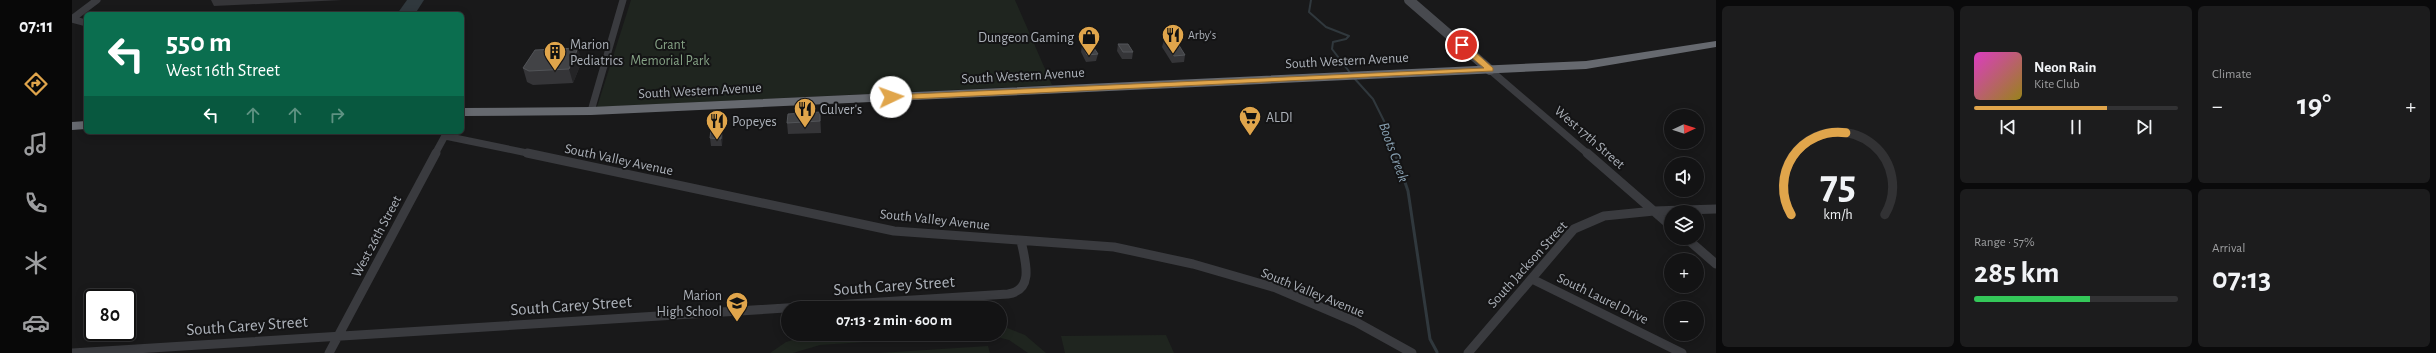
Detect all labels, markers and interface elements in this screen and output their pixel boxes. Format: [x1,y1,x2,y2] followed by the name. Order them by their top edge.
[19,18,53,36] text: 07:11
[1160,22,1186,55] restaurant icon: Arby's
[1076,24,1102,57] shop icon: Dungeon Gaming
[100,28,152,80] icon: left
[1445,28,1479,62] pin
[166,29,232,57] text: 550 m
[1188,29,1216,42] place label: Arby's
[978,31,1074,45] place label: Dungeon Gaming
[1451,34,1473,56] icon: arrive
[570,38,623,68] place label: Marion Pediatrics
[630,38,710,68] park label: Grant Memorial Park
[542,39,568,72] building icon: Marion Pediatrics
[1285,51,1409,71] street label: South Western Avenue
[2034,60,2096,75] text: Neon Rain
[166,62,280,80] text: West 16th Street
[961,66,1085,86] street label: South Western Avenue
[2212,68,2251,81] text: Climate
[22,70,50,98] icon: directions
[870,76,912,118] position arrow
[2034,78,2080,91] text: Kite Club
[638,81,762,101] street label: South Western Avenue
[2297,90,2331,120] text: 19°
[2212,95,2223,117] text: −
[2405,95,2416,117] text: +
[792,96,818,129] restaurant icon: Culver's
[820,103,862,117] place label: Culver's
[200,104,222,126] icon: left
[242,104,264,126] icon: ahead
[284,104,306,126] icon: ahead
[326,104,348,126] icon: right
[1237,104,1263,137] supermarket icon: ALDI
[1552,104,1628,172] street label: West 17th Street
[704,108,730,141] restaurant icon: Popeyes
[1664,109,1704,149] north arrow
[1664,109,1704,341] map controls
[1266,111,1293,125] place label: ALDI
[732,115,777,129] place label: Popeyes
[1997,116,2019,138] icon: previous
[2065,116,2087,138] icon: pause
[2133,116,2155,138] icon: next
[1376,120,1411,184] water label: Boots Creek
[22,130,50,158] icon: music
[563,142,674,178] street label: South Valley Avenue
[1664,157,1704,197] button: sound
[1820,164,1856,205] text: 75
[22,189,50,217] icon: phone
[350,193,404,280] street label: West 26th Street
[1664,205,1704,245] button: layers
[879,207,991,233] street label: South Valley Avenue
[1823,207,1853,221] text: km/h
[1485,218,1570,311] street label: South Jackson Street
[1974,236,2035,249] text: Range · 57%
[2212,242,2245,255] text: Arrival
[22,249,50,277] icon: climate
[1664,253,1704,293] button: +
[1974,258,2059,288] text: 285 km
[2212,264,2271,294] text: 07:13
[1259,266,1366,320] street label: South Valley Avenue
[1555,271,1650,327] street label: South Laurel Drive
[833,273,956,299] street label: South Carey Street
[84,289,136,341] speed limit sign: 80
[656,289,722,319] place label: Marion High School
[724,290,750,323] school or university icon: Marion High School
[510,293,633,319] street label: South Carey Street
[1664,301,1704,341] button: −
[22,309,50,337] icon: car
[186,313,309,339] street label: South Carey Street
[836,313,952,328] text: 07:13 · 2 min · 600 m

